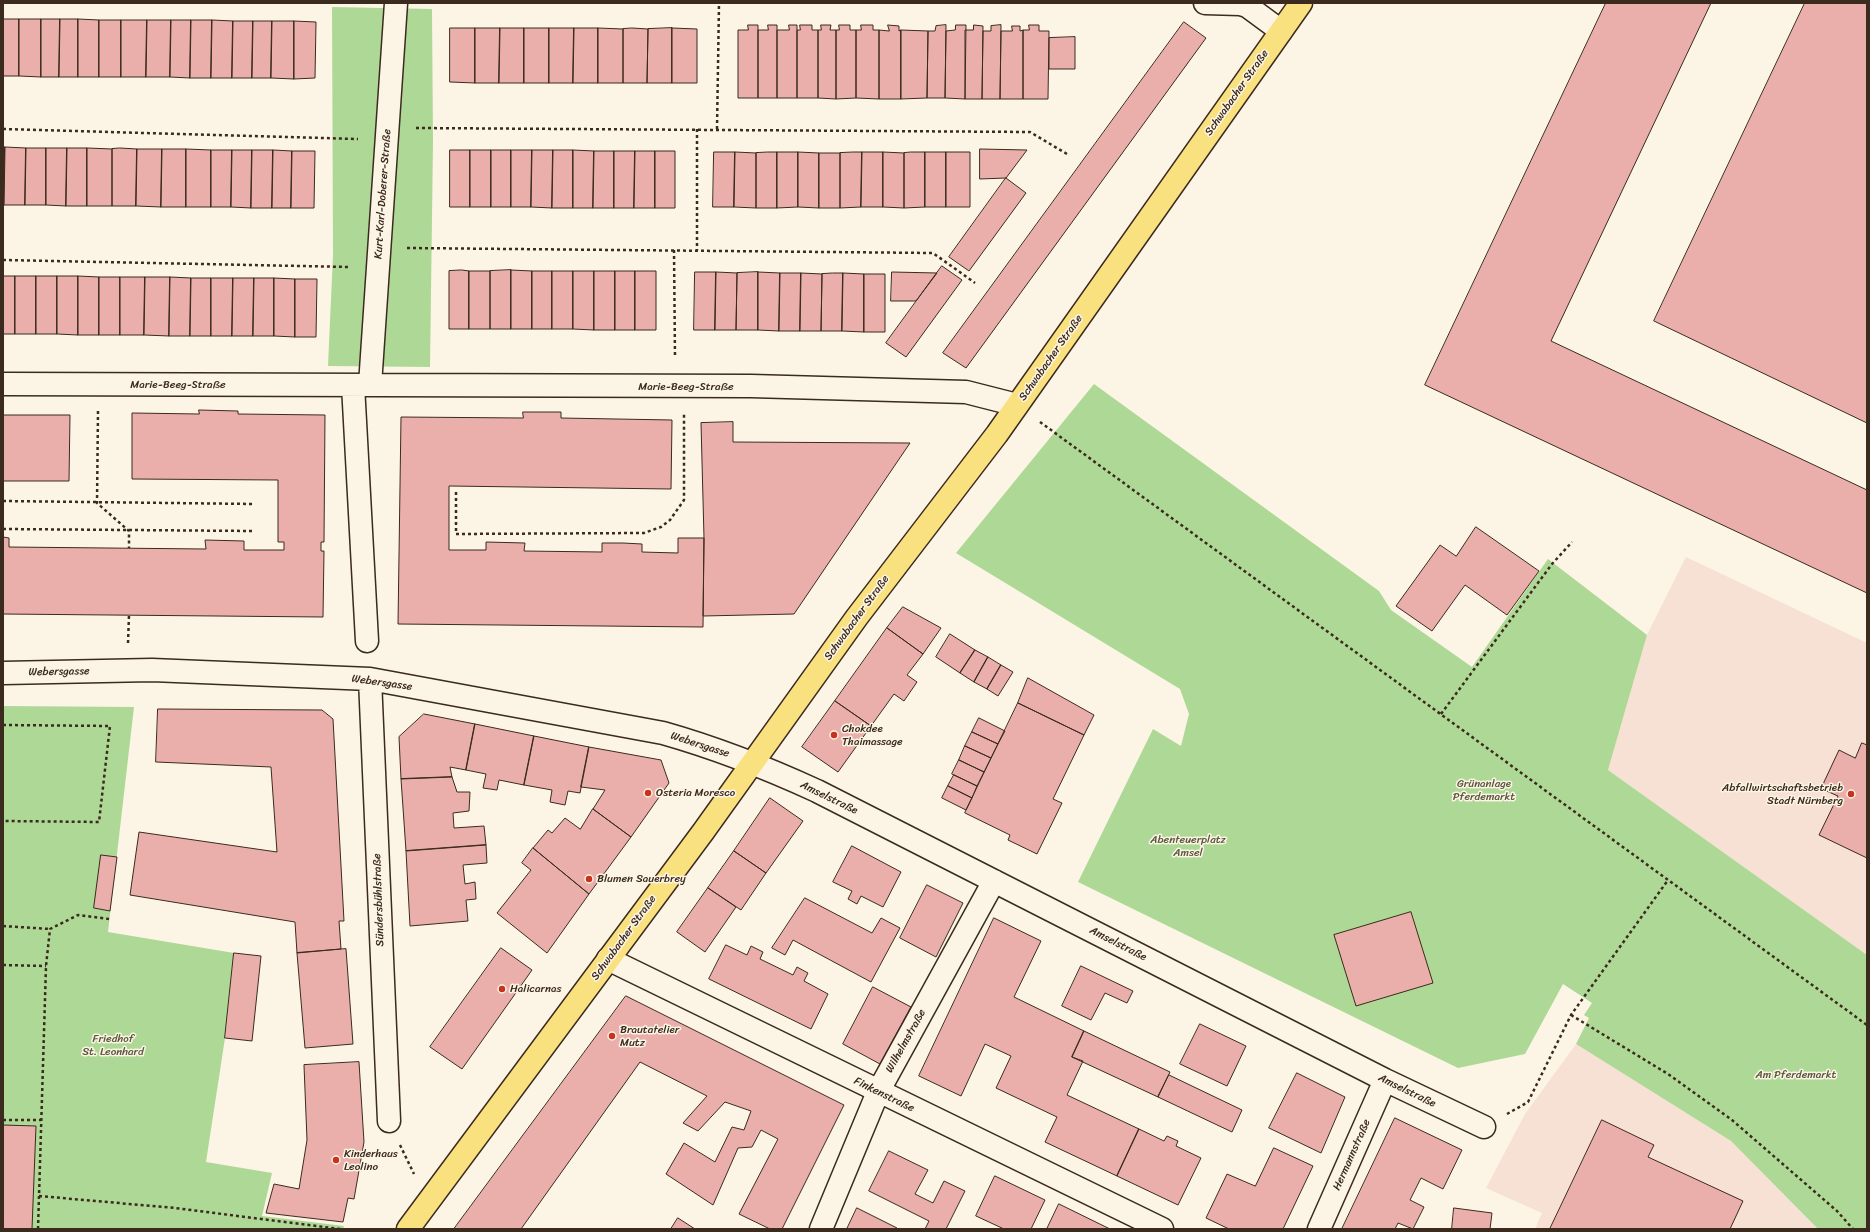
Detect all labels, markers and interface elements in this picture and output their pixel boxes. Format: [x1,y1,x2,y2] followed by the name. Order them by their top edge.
[1202,48,1272,138] street label: Schwabacher Straße
[372,129,394,259] street label: Kurt-Karl-Doberer-Straße
[1016,313,1086,403] street label: Schwabacher Straße
[130,378,226,392] street label: Marie-Beeg-Straße
[638,380,734,394] street label: Marie-Beeg-Straße
[822,573,892,663] street label: Schwabacher Straße
[28,665,90,679] street label: Webersgasse
[351,672,413,694] street label: Webersgasse
[842,722,903,748] place label: Chokdee Thaimassage
[669,729,731,761] street label: Webersgasse
[829,730,839,740] marker: Chokdee Thaimassage
[1453,777,1515,803] park label: Grünanlage Pferdemarkt
[798,778,860,818] street label: Amselstraße
[1722,781,1843,807] place label: Abfallwirtschaftsbetrieb Stadt Nürnberg
[656,786,735,800] place label: Osteria Moresco
[643,788,653,798] marker: Osteria Moresco
[1846,789,1856,799] marker: Abfallwirtschaftsbetrieb Stadt Nürnberg
[1150,833,1226,859] park label: Abenteuerplatz Amsel
[371,853,387,947] street label: Sündersbühlstraße
[597,872,686,886] place label: Blumen Sauerbrey
[584,874,594,884] marker: Blumen Sauerbrey
[589,893,659,983] street label: Schwabacher Straße
[1087,924,1149,964] street label: Amselstraße
[510,982,562,996] place label: Halicarnas
[497,984,507,994] marker: Halicarnas
[883,1007,929,1075] street label: Wilhelmstraße
[620,1023,679,1049] place label: Brautatelier Mutz
[607,1031,617,1041] marker: Brautatelier Mutz
[82,1032,144,1058] park label: Friedhof St. Leonhard
[1756,1068,1836,1082] park label: Am Pferdemarkt
[1376,1071,1438,1111] street label: Amselstraße
[852,1075,916,1115] street label: Finkenstraße
[1330,1117,1374,1193] street label: Hermannstraße
[344,1147,398,1173] place label: Kinderhaus Leolino
[331,1155,341,1165] marker: Kinderhaus Leolino

